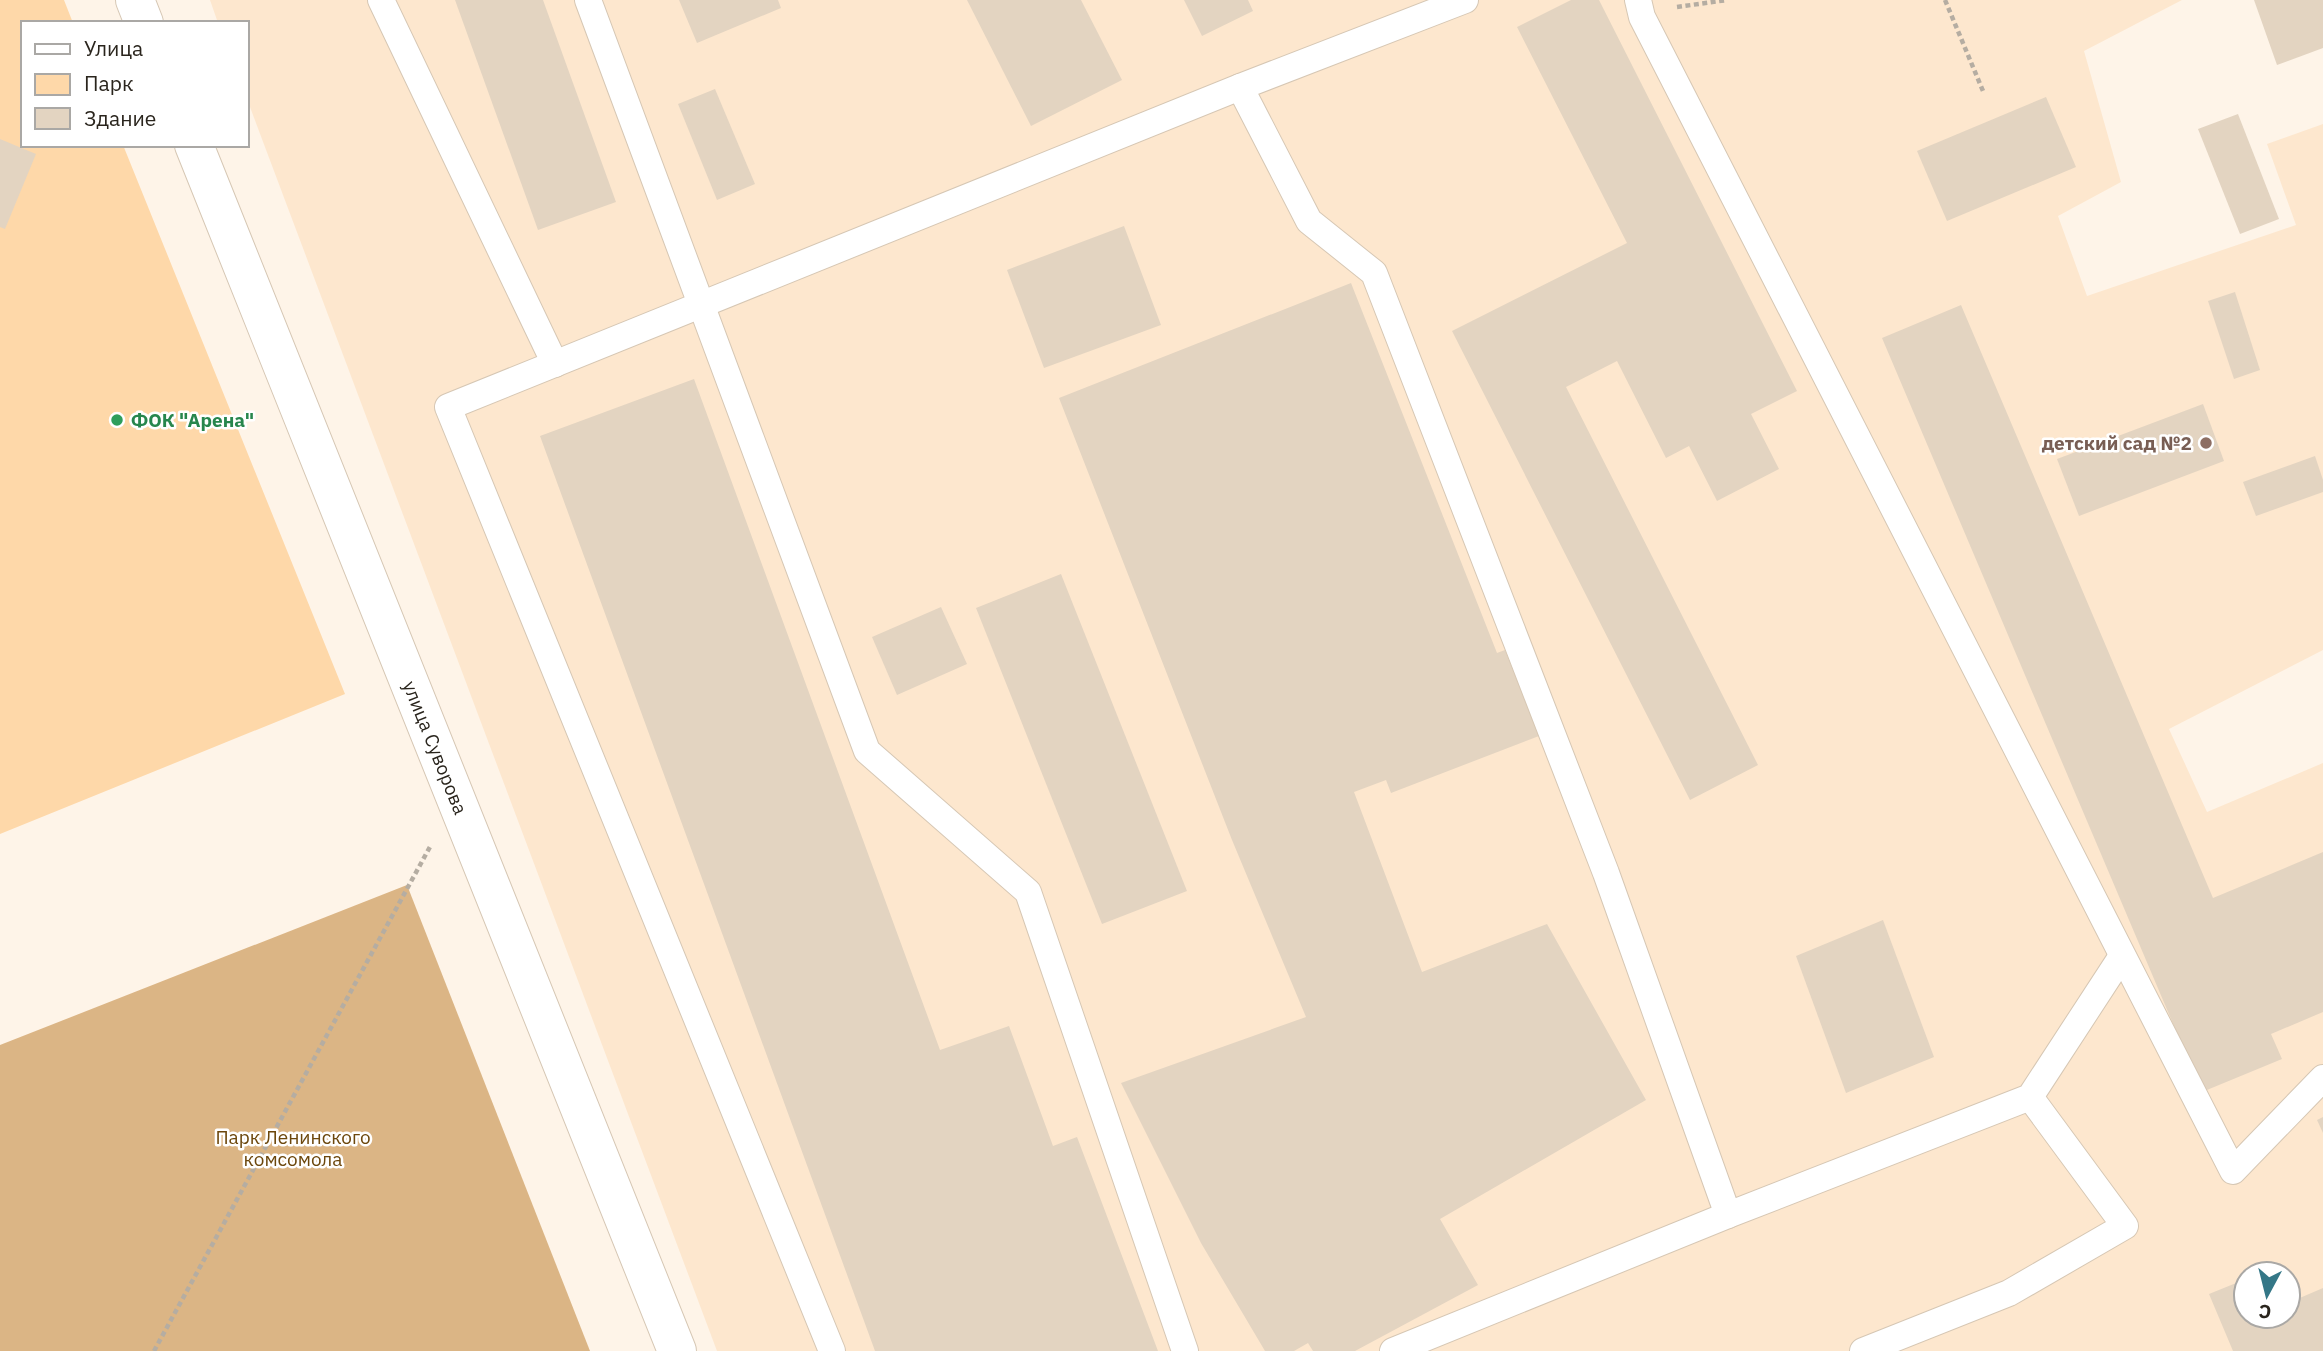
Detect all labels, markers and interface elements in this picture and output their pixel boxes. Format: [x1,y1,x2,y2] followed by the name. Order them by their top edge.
[21,21,248,147] legend
[84,34,143,62] text: Улица
[84,69,134,97] text: Парк
[84,104,156,132] text: Здание
[131,408,254,432] place label: ФОК "Арена"
[109,412,125,428] marker: ФОК "Арена"
[2042,431,2192,455] place label: детский сад №2
[2198,435,2214,451] marker: детский сад №2
[398,677,473,818] street label: улица Суворова
[215,1125,371,1171] park label: Парк Ленинского комсомола
[2232,1260,2302,1330] north arrow
[2257,1299,2273,1325] text: С

